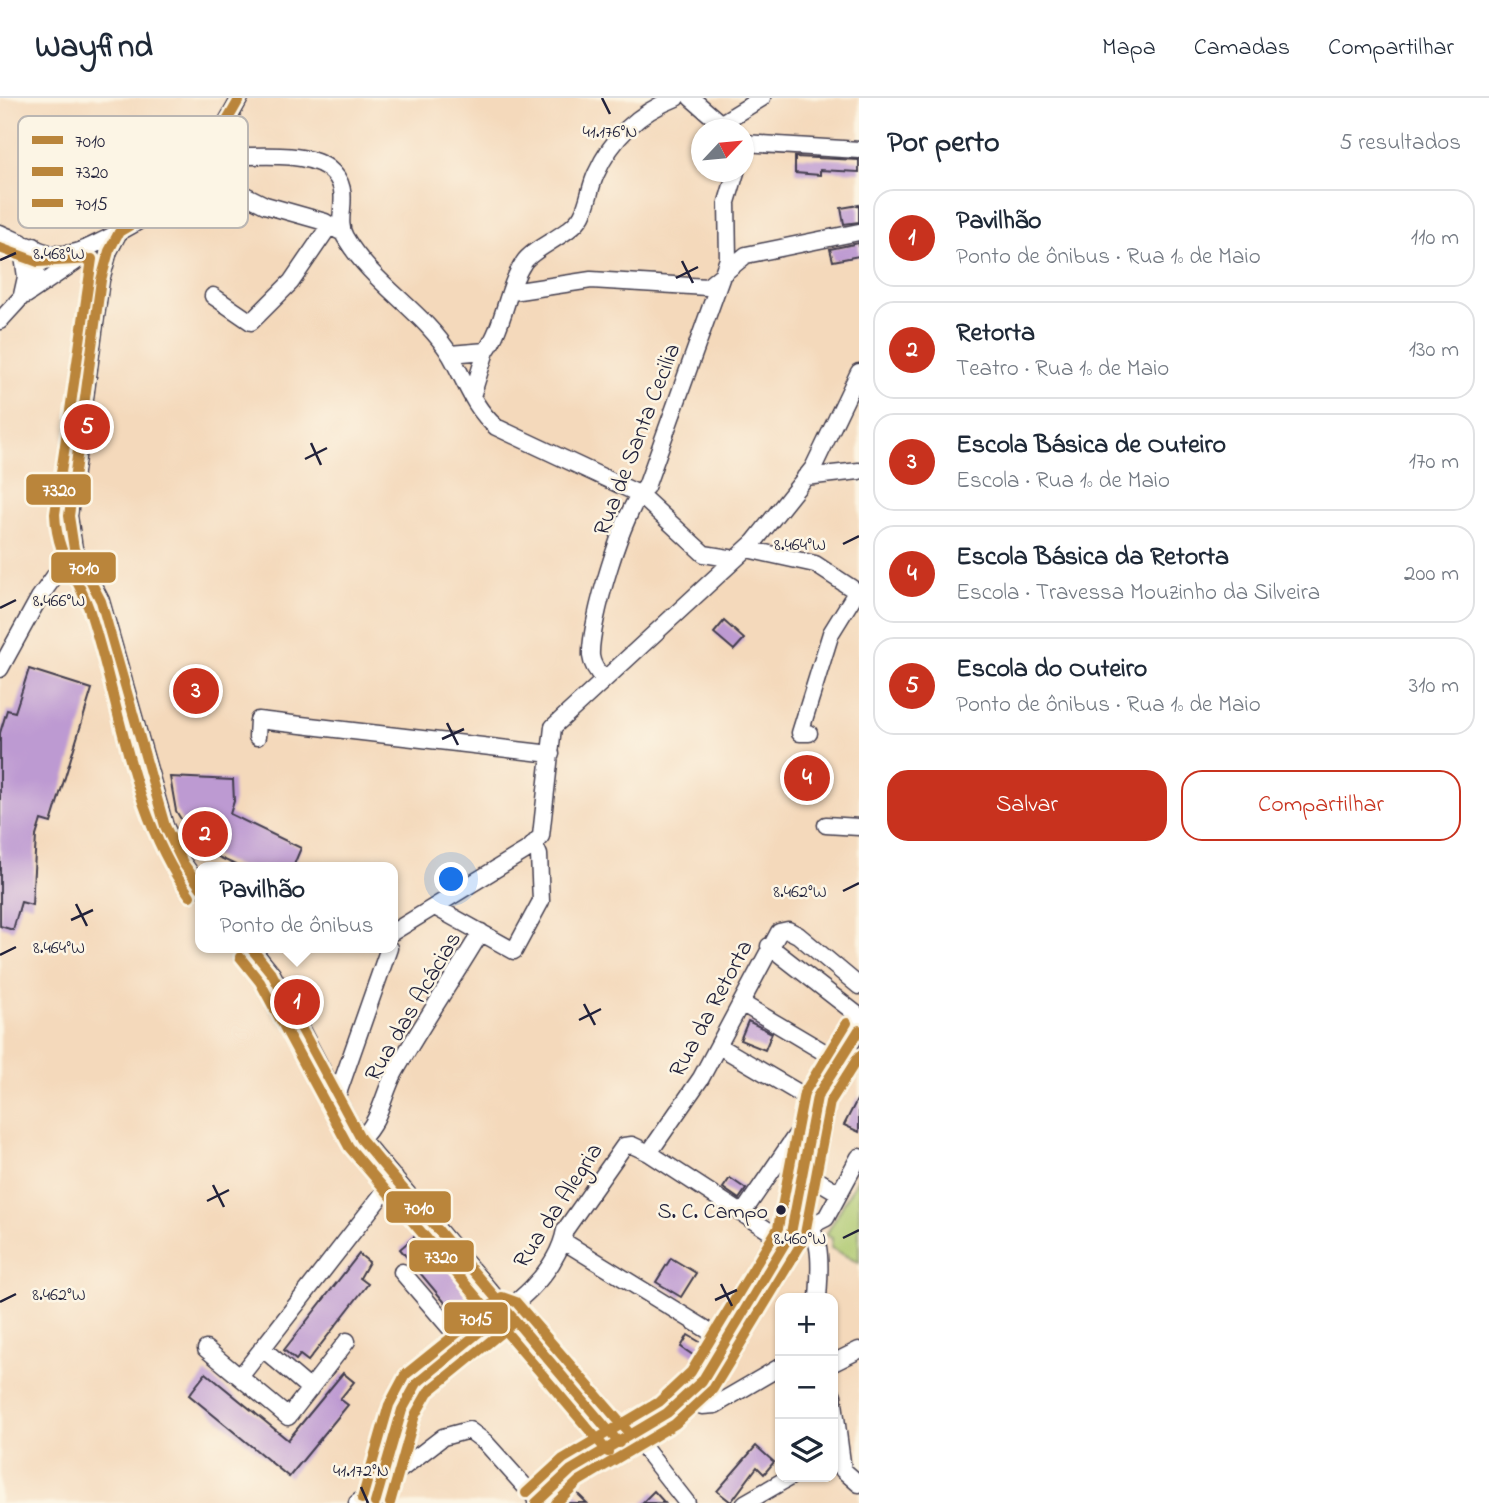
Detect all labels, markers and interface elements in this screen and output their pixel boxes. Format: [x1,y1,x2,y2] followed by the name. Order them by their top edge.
[35,24,153,72] text: Wayfind
[1102,31,1156,66] text: Mapa
[1194,31,1290,66] text: Camadas
[1328,31,1454,66] text: Compartilhar
[18,116,248,228] legend
[691,119,754,182] north arrow
[583,120,637,146] text: 41.176°N
[887,122,1000,166] text: Por perto
[1339,127,1461,160] text: 5 resultados
[75,129,105,156] text: 7010
[75,160,108,187] text: 7320
[75,192,108,219] text: 7015
[956,203,1042,241] text: Pavilhão
[908,222,916,255] text: 1
[1411,222,1459,255] text: 110 m
[956,241,1261,274] text: Ponto de ônibus · Rua 1º de Maio
[33,242,85,268] text: 8.468°W
[956,315,1035,353] text: Retorta
[906,334,918,367] text: 2
[1409,334,1459,367] text: 130 m
[586,339,691,541] street label: Rua de Santa Cecilia
[956,353,1169,386] text: Teatro · Rua 1º de Maio
[64,401,110,453] pin: 5
[956,427,1226,465] text: Escola Básica de Outeiro
[907,446,917,479] text: 3
[1409,446,1459,479] text: 170 m
[956,465,1170,498] text: Escola · Rua 1º de Maio
[25,473,92,506] line badge: 7320
[42,478,76,505] text: 7320
[774,533,826,559] text: 8.464°W
[956,539,1229,577] text: Escola Básica da Retorta
[50,551,117,584] line badge: 7010
[69,556,100,583] text: 7010
[907,558,917,591] text: 4
[1404,558,1459,591] text: 200 m
[956,577,1320,610] text: Escola · Travessa Mouzinho da Silveira
[33,589,85,615] text: 8.466°W
[956,651,1147,689] text: Escola do Outeiro
[173,665,219,717] pin: 3
[905,670,919,703] text: 5
[1409,670,1459,703] text: 310 m
[956,689,1261,722] text: Ponto de ônibus · Rua 1º de Maio
[784,752,830,804] pin: 4
[887,770,1167,841] button: Salvar
[1181,770,1461,841] button: Compartilhar
[182,808,228,860] pin: 2
[195,862,398,953] popup
[434,862,468,896] your location
[219,872,305,910] text: Pavilhão
[773,880,827,906] text: 8.462°W
[219,910,374,943] text: Ponto de ônibus
[357,926,471,1089] street label: Rua das Acácias
[661,934,763,1084] street label: Rua da Retorta
[33,936,85,962] text: 8.464°W
[274,976,320,1028] pin: 1
[505,1137,613,1276] street label: Rua da Alegria
[385,1190,452,1224] line badge: 7010
[404,1196,435,1223] text: 7010
[657,1197,768,1229] place label: S. C. Campo
[774,1203,788,1217] marker: S. C. Campo
[774,1227,826,1253] text: 8.460°W
[408,1239,475,1273] line badge: 7320
[424,1245,458,1272] text: 7320
[32,1283,86,1309] text: 8.462°W
[775,1293,838,1482] map controls
[775,1293,838,1356] button: +
[443,1301,509,1335] line badge: 7015
[460,1307,493,1334] text: 7015
[775,1356,838,1419] button: −
[775,1419,838,1482] button: layers
[333,1459,389,1485] text: 41.172°N

